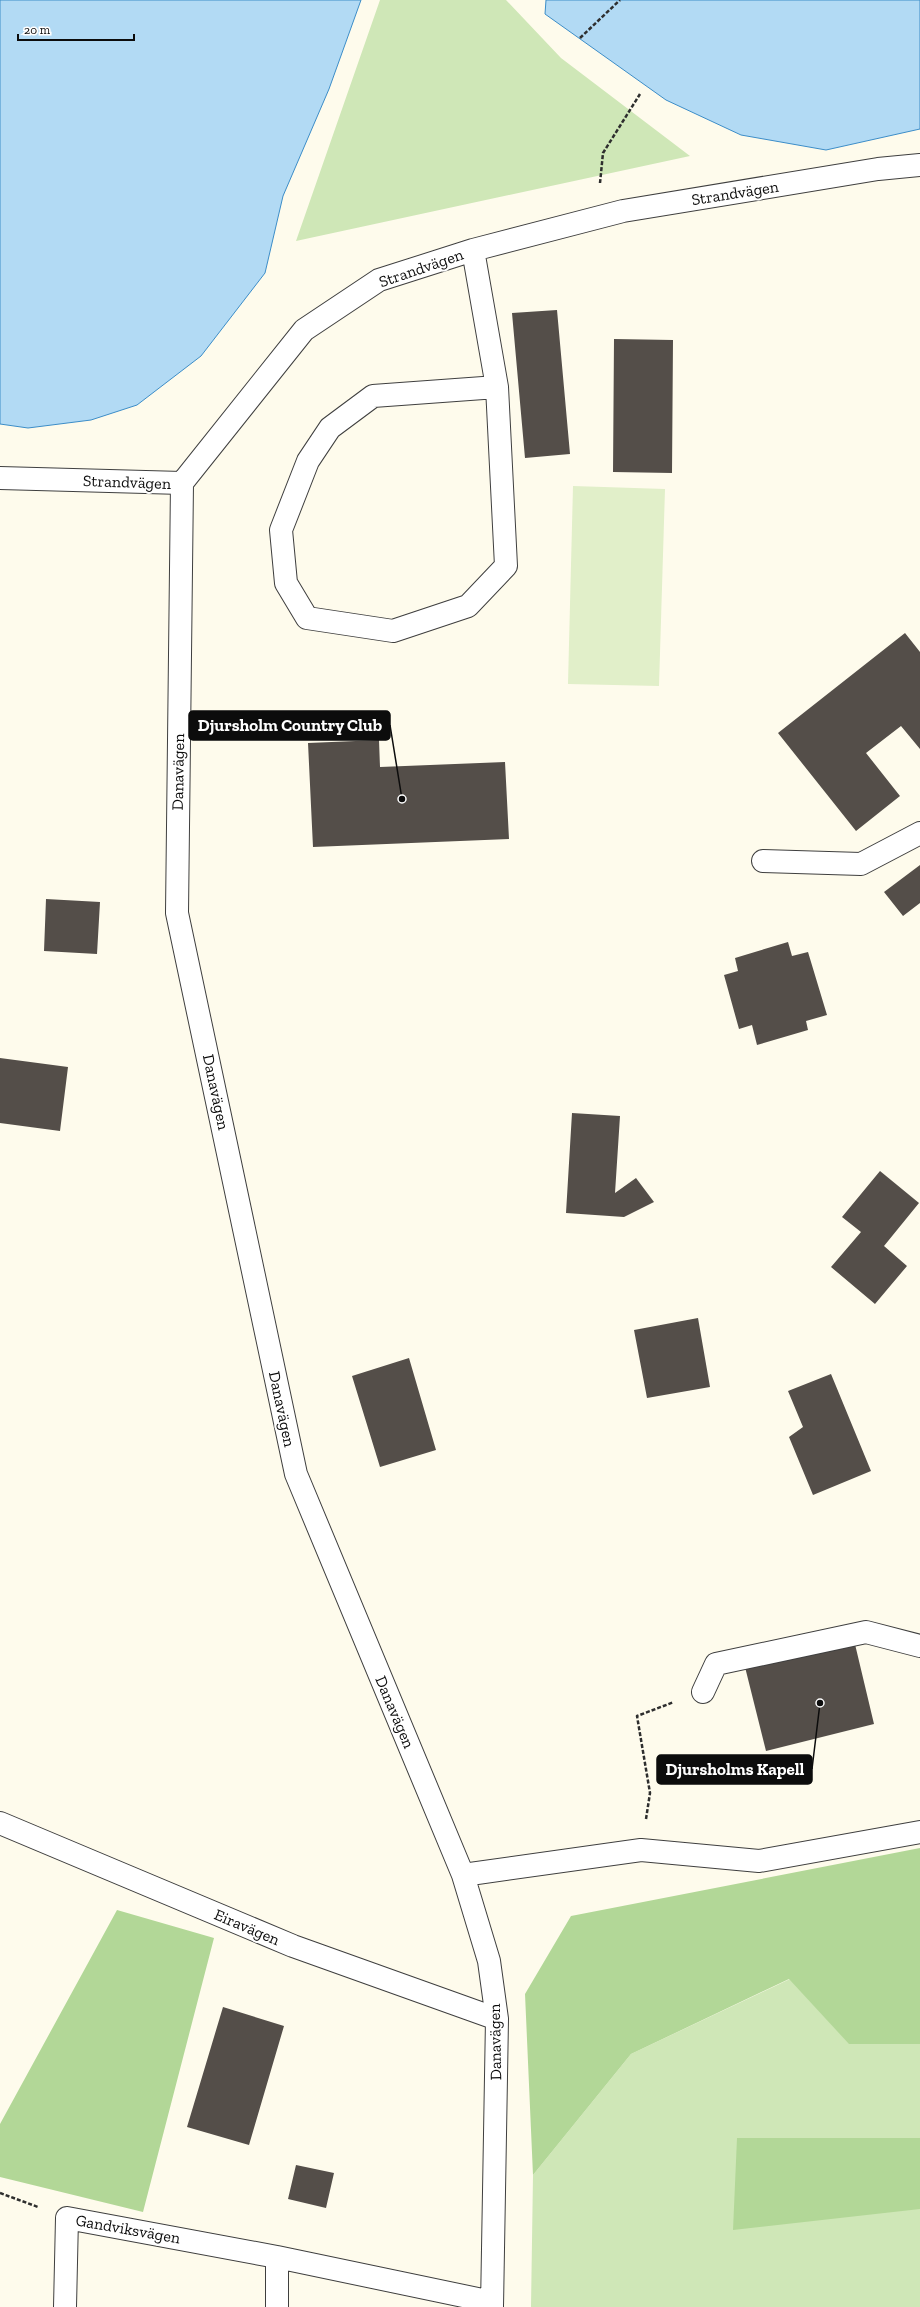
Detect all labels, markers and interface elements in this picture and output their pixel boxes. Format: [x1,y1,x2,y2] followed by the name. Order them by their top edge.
[18,16,134,42] scale bar
[24,23,51,37] text: 20 m
[690,177,781,209] street label: Strandvägen
[376,244,466,291] street label: Strandvägen
[83,471,172,493] street label: Strandvägen
[189,711,390,740] callout: Djursholm Country Club
[198,715,383,735] text: Djursholm Country Club
[168,733,188,811] street label: Danavägen
[199,1052,233,1132] street label: Danavägen
[265,1369,299,1449] street label: Danavägen
[371,1673,419,1752] street label: Danavägen
[657,1755,812,1784] callout: Djursholms Kapell
[666,1759,805,1779] text: Djursholms Kapell
[211,1905,283,1950] street label: Eiravägen
[485,2003,505,2081] street label: Danavägen
[74,2210,183,2248] street label: Gandviksvägen

